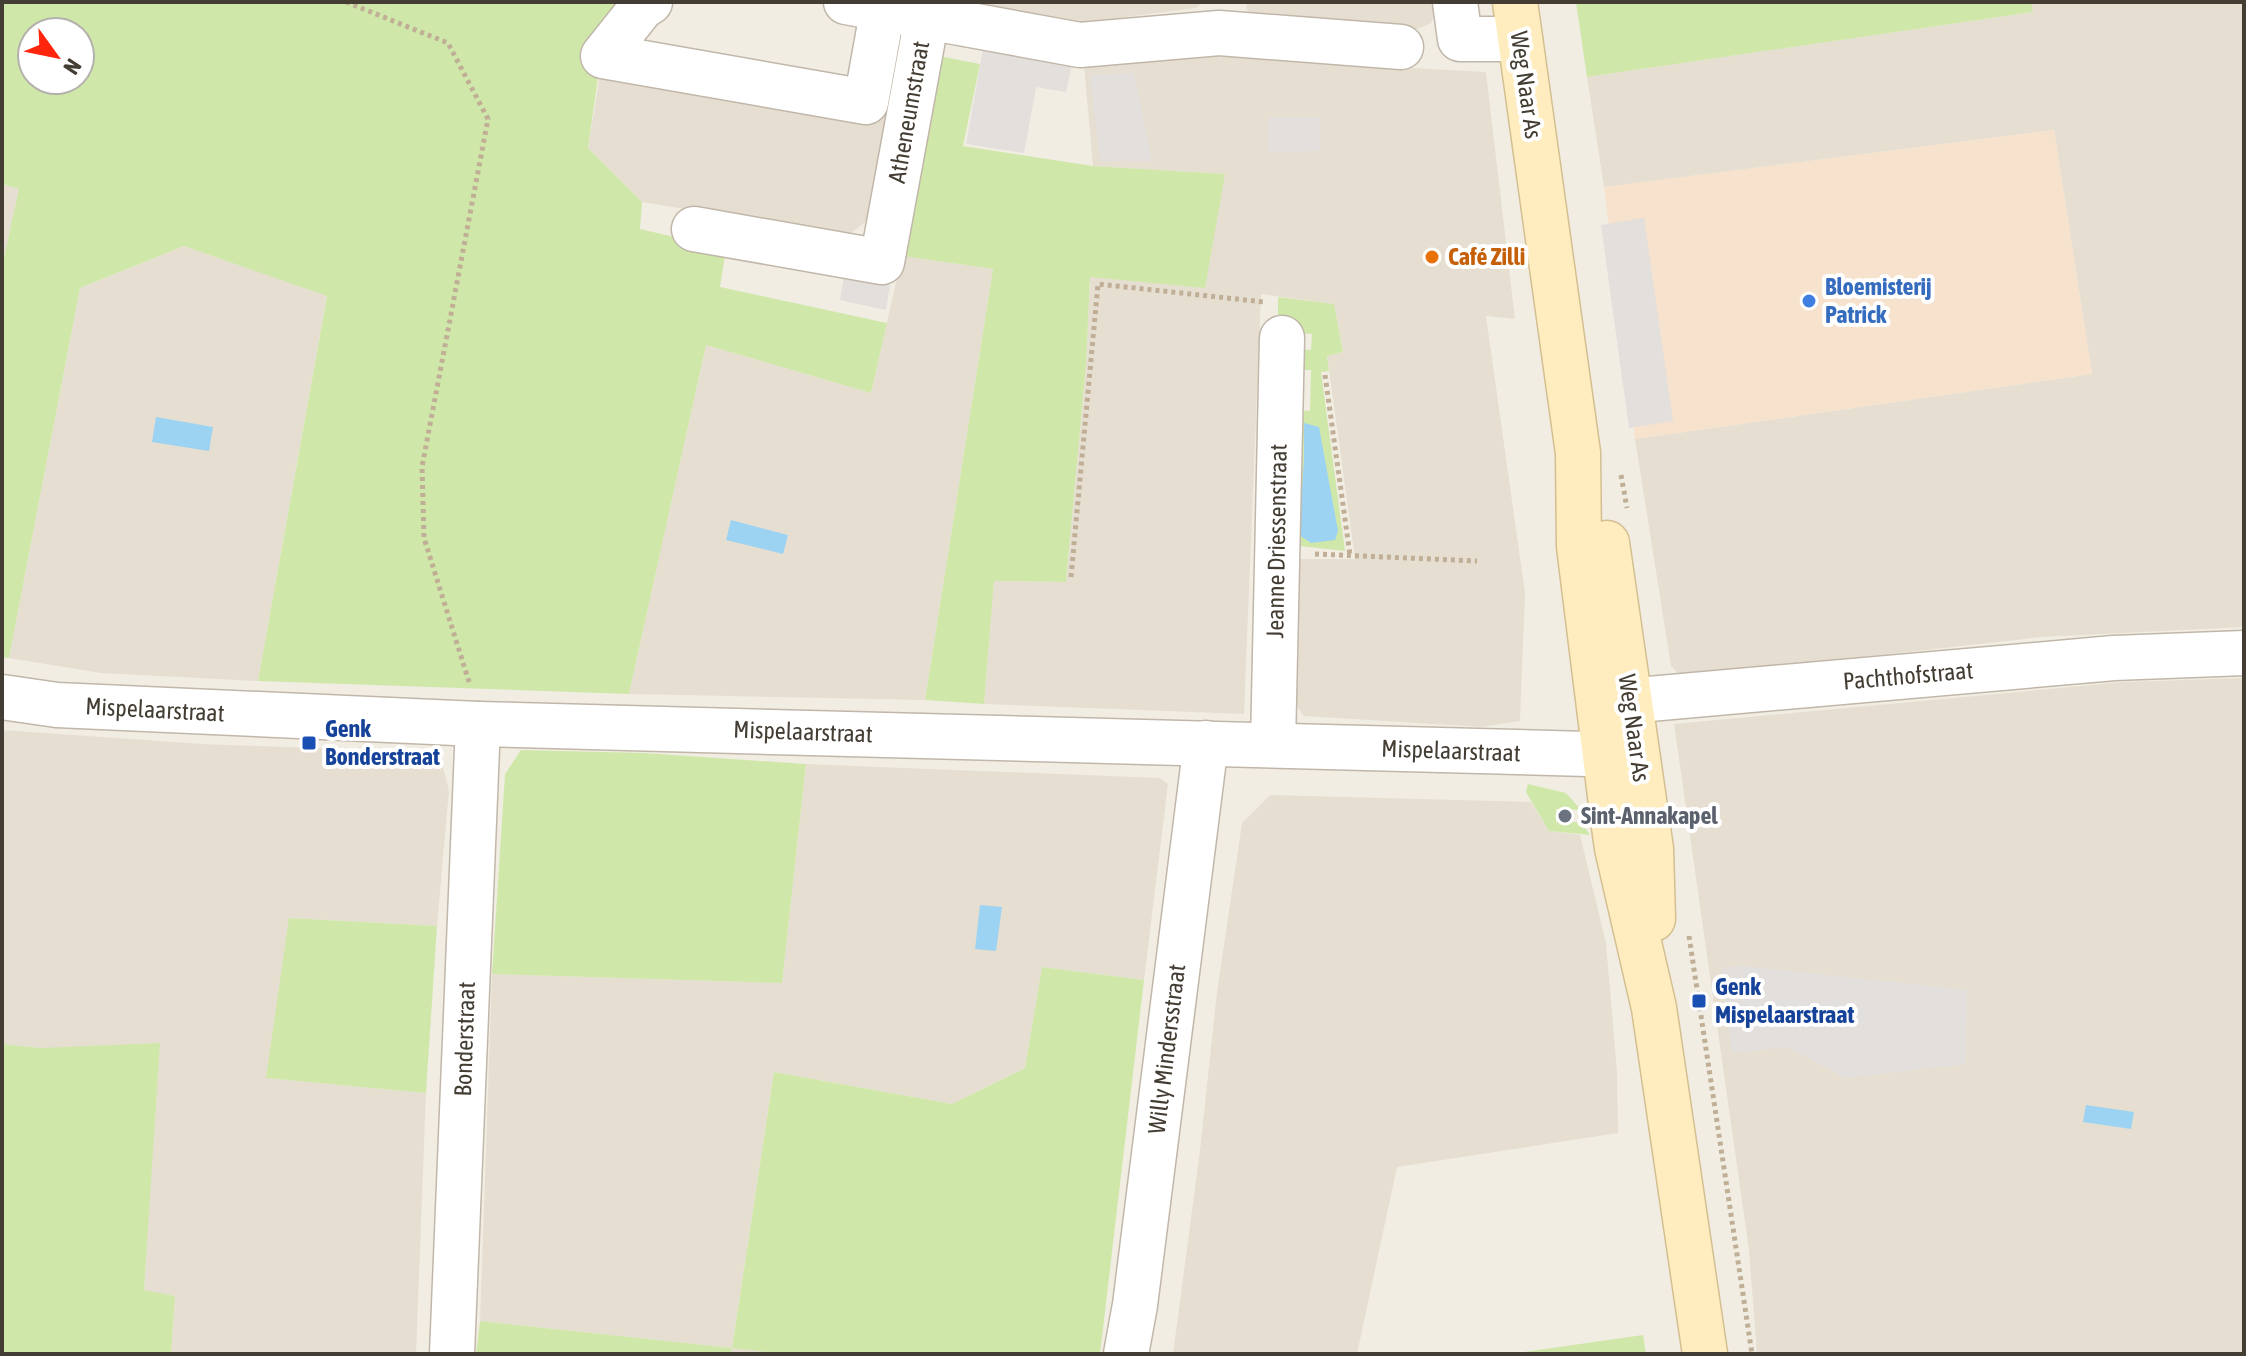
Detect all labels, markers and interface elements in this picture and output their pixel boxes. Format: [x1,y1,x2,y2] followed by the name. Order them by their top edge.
[16,16,96,96] north arrow
[1506,29,1547,140] street label: Weg Naar As
[883,39,934,185] street label: Atheneumstraat
[58,54,87,79] text: N
[1448,243,1525,270] place label: Café Zilli
[1423,248,1441,266] marker: Café Zilli
[1825,273,1932,328] place label: Bloemisterij Patrick
[1800,292,1818,310] marker: Bloemisterij Patrick
[1261,443,1292,639] street label: Jeanne Driessenstraat
[1842,656,1974,695] street label: Pachthofstraat
[1614,672,1655,783] street label: Weg Naar As
[85,692,225,727] street label: Mispelaarstraat
[325,715,440,770] place label: Genk Bonderstraat
[733,716,873,747] street label: Mispelaarstraat
[300,734,318,752] marker: Genk Bonderstraat
[1381,735,1521,766] street label: Mispelaarstraat
[1581,802,1718,829] place label: Sint-Annakapel
[1556,807,1574,825] marker: Sint-Annakapel
[1143,962,1190,1135] street label: Willy Mindersstraat
[1715,973,1854,1028] place label: Genk Mispelaarstraat
[449,981,480,1097] street label: Bonderstraat
[1690,992,1708,1010] marker: Genk Mispelaarstraat

